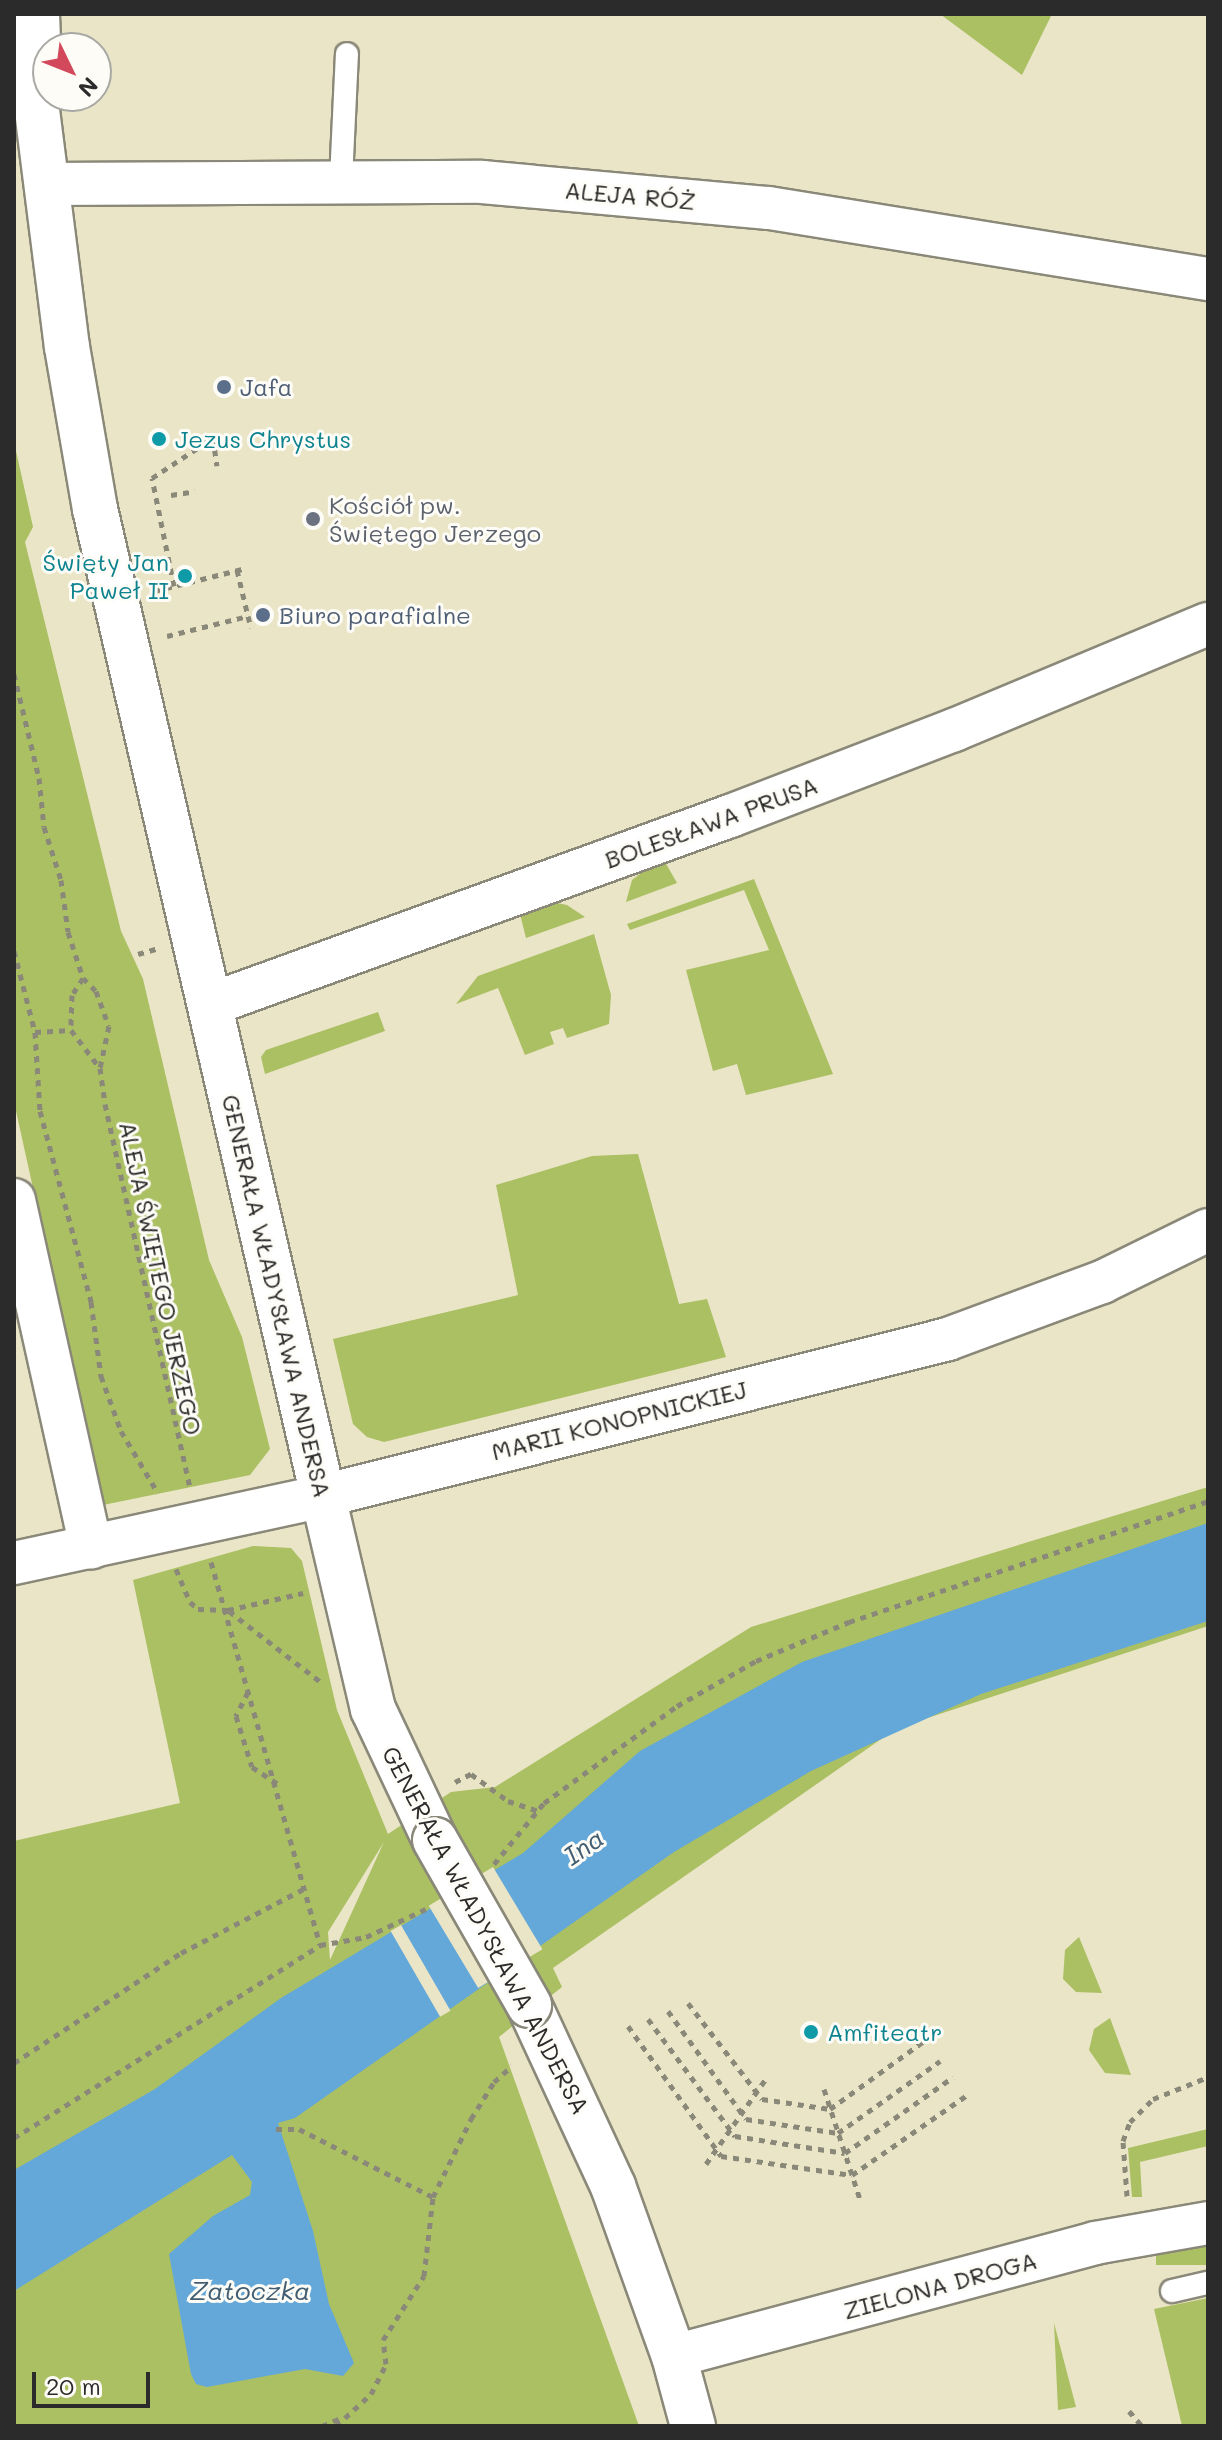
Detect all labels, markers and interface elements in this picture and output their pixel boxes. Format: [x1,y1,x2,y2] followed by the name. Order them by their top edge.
[32,32,112,112] north arrow
[72,71,105,103] text: N
[563,175,697,215] street label: ALEJA RÓŻ
[240,373,292,401] place label: Jafa
[215,378,233,396] marker: Jafa
[175,425,351,453] place label: Jezus Chrystus
[150,430,168,448] marker: Jezus Chrystus
[329,491,541,547] place label: Kościół pw. Świętego Jerzego
[304,510,322,528] marker: Kościół pw. Świętego Jerzego
[42,548,169,604] place label: Święty Jan Paweł II
[176,567,194,585] marker: Święty Jan Paweł II
[279,601,471,629] place label: Biuro parafialne
[254,606,272,624] marker: Biuro parafialne
[601,770,821,874] street label: BOLESŁAWA PRUSA
[217,1092,337,1500] street label: GENERAŁA WŁADYSŁAWA ANDERSA
[114,1119,208,1437] street label: ALEJA ŚWIĘTEGO JERZEGO
[488,1374,750,1466] street label: MARII KONOPNICKIEJ
[376,1741,596,2119] street label: GENERAŁA WŁADYSŁAWA ANDERSA
[558,1822,610,1872] water label: Ina
[827,2018,942,2046] place label: Amfiteatr
[802,2023,820,2041] marker: Amfiteatr
[840,2245,1040,2325] street label: ZIELONA DROGA
[190,2275,310,2307] water label: Zatoczka
[36,2356,154,2406] scale bar
[46,2370,101,2401] text: 20 m

